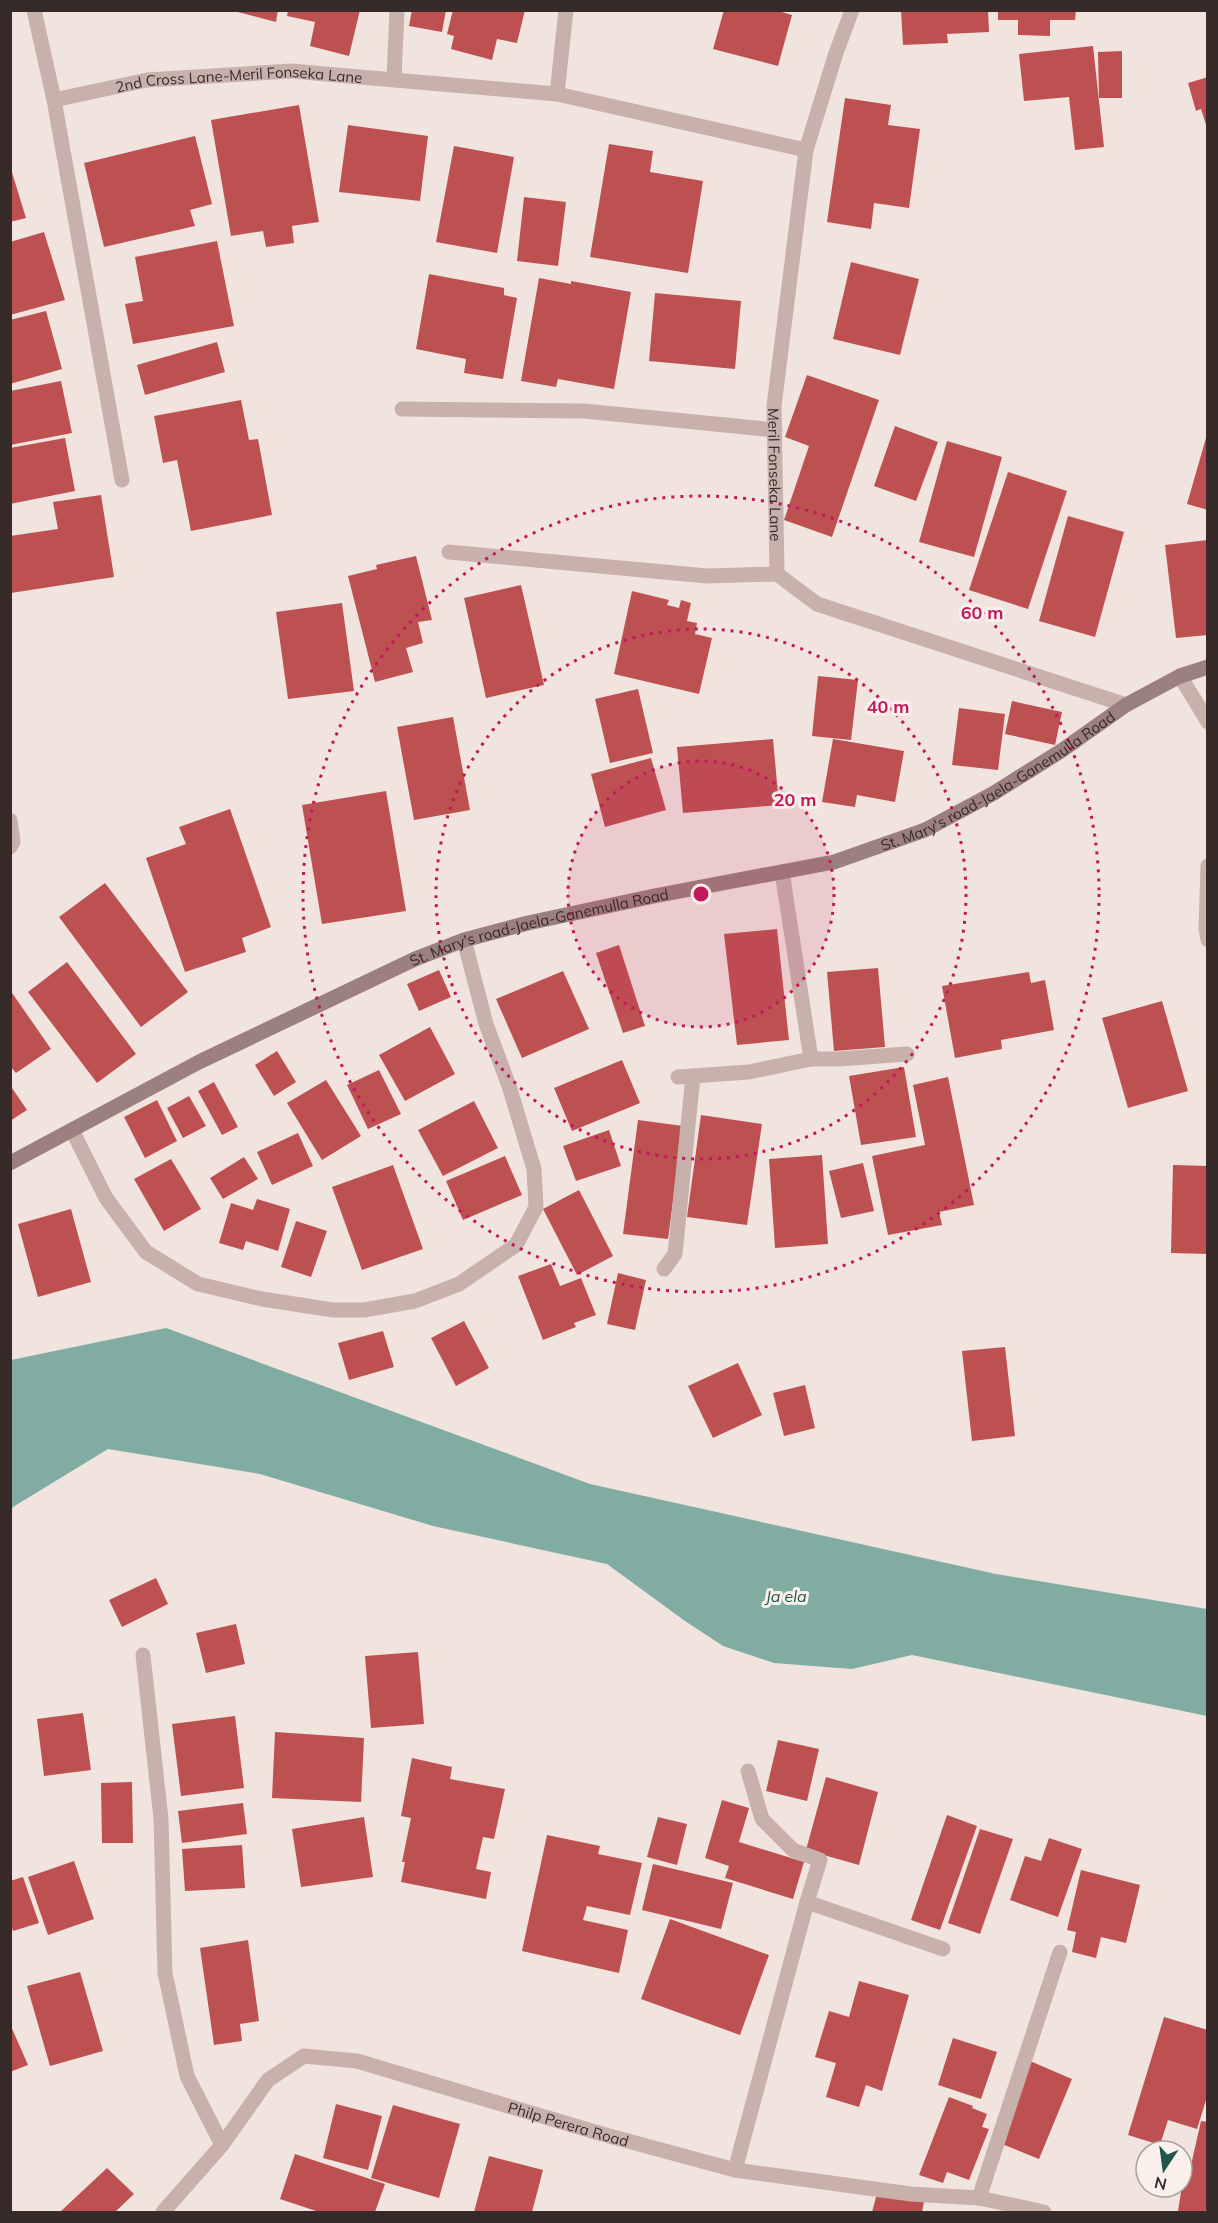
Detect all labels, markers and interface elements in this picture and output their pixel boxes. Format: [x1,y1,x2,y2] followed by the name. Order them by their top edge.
[114,61,363,96] street label: 2nd Cross Lane-Meril Fonseka Lane
[765,408,786,541] street label: Meril Fonseka Lane
[961,601,1003,624] text: 60 m
[867,695,909,718] text: 40 m
[878,707,1118,854] street label: St. Mary's road-Jaela-Ganemulla Road
[774,788,816,811] text: 20 m
[406,884,670,970] street label: St. Mary's road-Jaela-Ganemulla Road
[691,884,711,904] centre of rings
[763,1586,807,1606] water label: Ja ela
[506,2097,631,2150] street label: Philp Perera Road
[1134,2139,1194,2199] north arrow
[1152,2173,1169,2195] text: N

